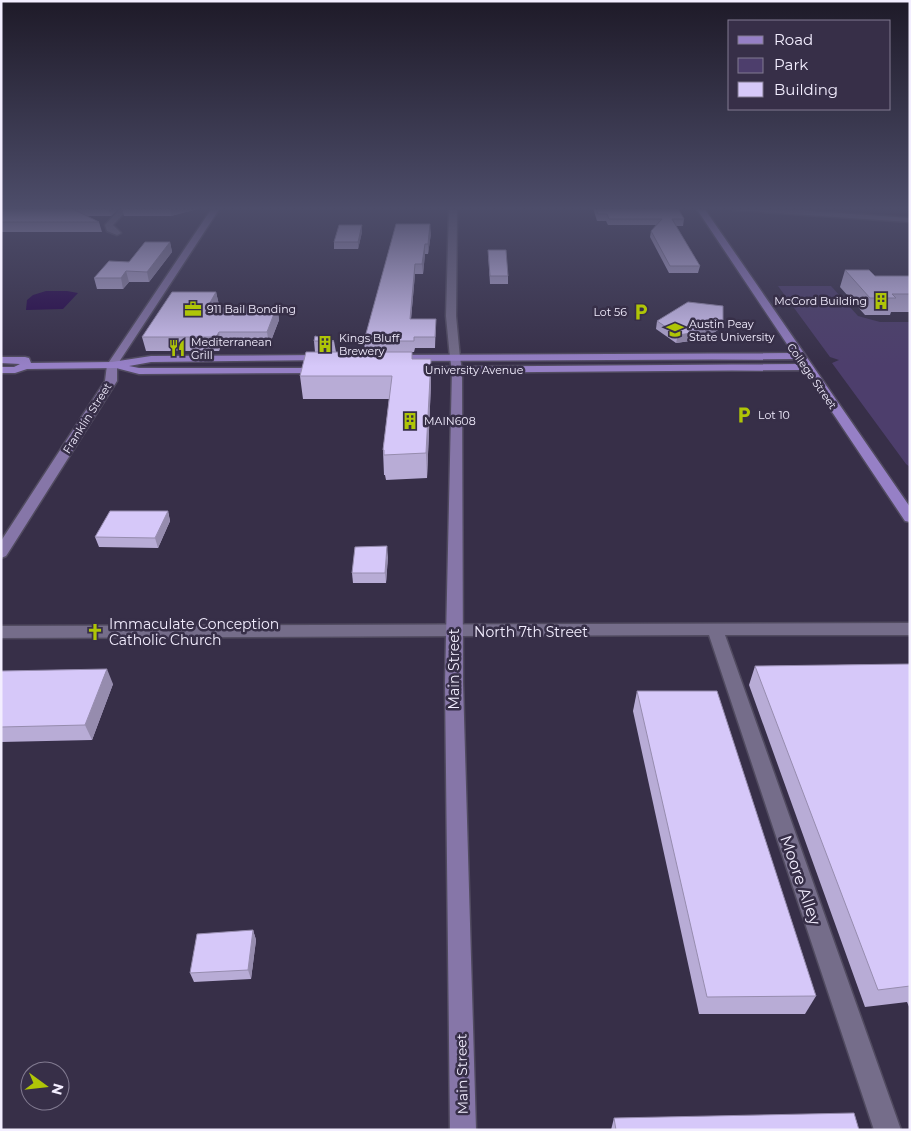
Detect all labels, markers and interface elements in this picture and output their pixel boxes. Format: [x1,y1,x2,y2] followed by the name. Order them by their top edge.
[728,20,891,110] legend
[774,30,813,49] text: Road
[774,55,808,74] text: Park
[774,80,838,99] text: Building
[871,291,891,311] building icon: McCord Building
[774,294,867,308] place label: McCord Building
[183,299,203,319] office icon: 911 Bail Bonding
[207,302,296,316] place label: 911 Bail Bonding
[631,302,651,322] parking icon: Lot 56
[593,305,627,319] place label: Lot 56
[689,317,775,344] place label: Austin Peay State University
[665,320,685,340] school or university icon: Austin Peay State University
[339,331,400,358] place label: Kings Bluff Brewery
[315,334,335,354] building icon: Kings Bluff Brewery
[191,335,272,362] place label: Mediterranean Grill
[167,338,187,358] restaurant icon: Mediterranean Grill
[784,340,840,412] street label: College Street
[425,363,524,377] street label: University Avenue
[60,380,115,456] street label: Franklin Street
[734,405,754,425] parking icon: Lot 10
[758,408,790,422] place label: Lot 10
[400,411,420,431] building icon: MAIN608
[424,414,476,428] place label: MAIN608
[109,615,279,649] place label: Immaculate Conception Catholic Church
[85,622,105,642] church icon: Immaculate Conception Catholic Church
[474,623,588,641] street label: North 7th Street
[445,628,463,709] street label: Main Street
[776,833,825,928] street label: Moore Alley
[452,1033,472,1115] street label: Main Street
[20,1061,70,1111] north arrow
[47,1082,68,1097] text: N

